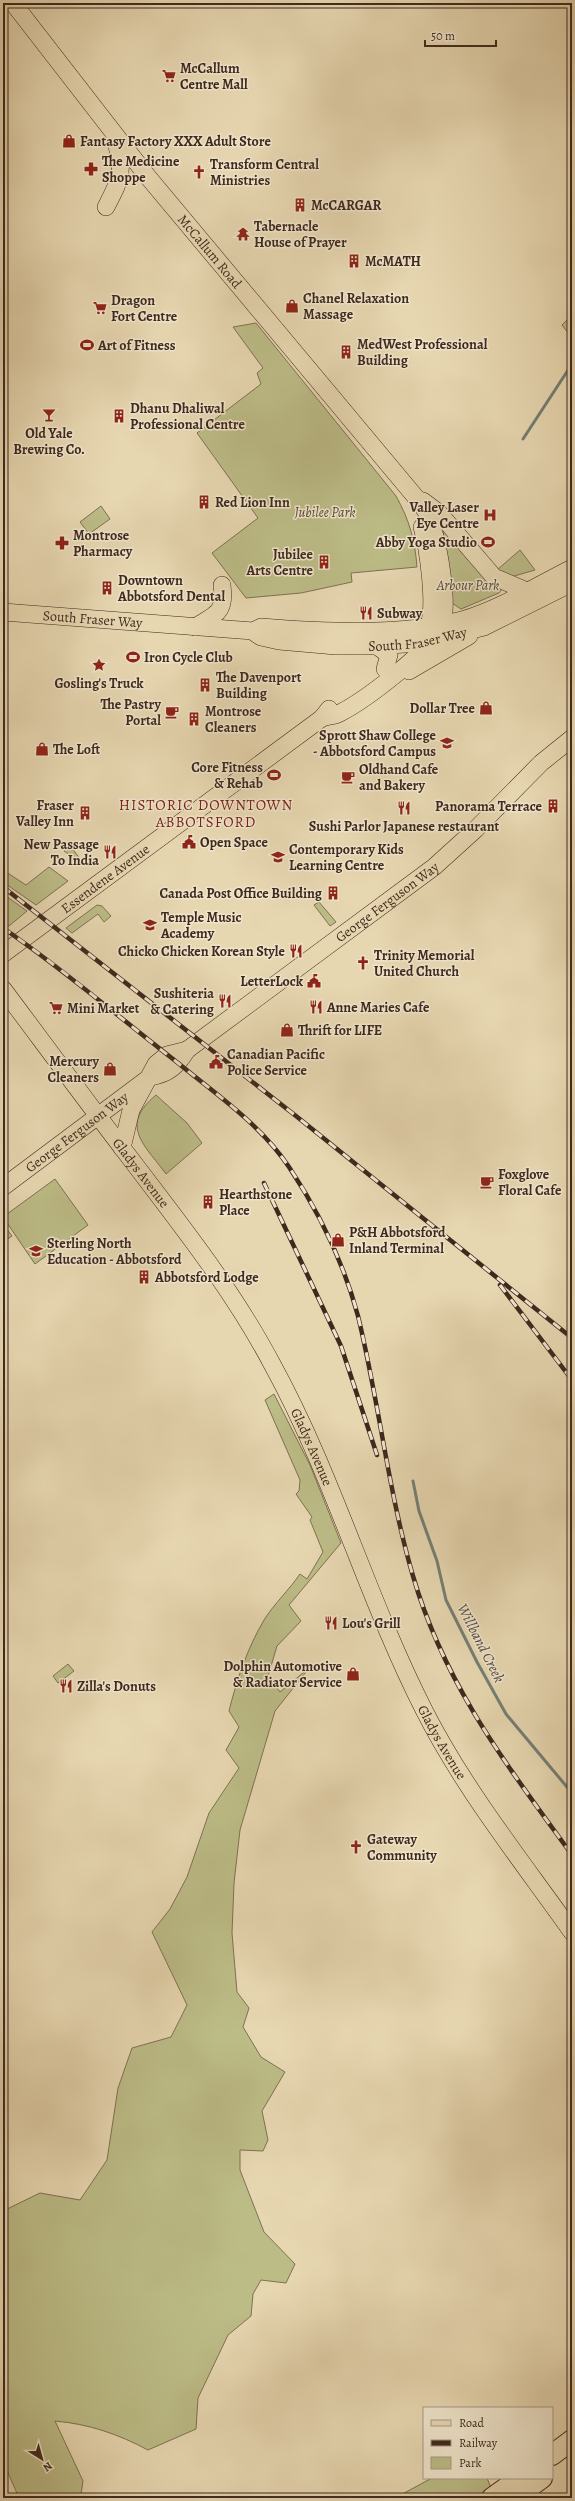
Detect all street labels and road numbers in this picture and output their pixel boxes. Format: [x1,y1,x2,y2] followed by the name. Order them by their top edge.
[174,210,247,293] street label: McCallum Road
[42,606,144,632] street label: South Fraser Way
[368,622,469,656] street label: South Fraser Way
[57,839,153,918] street label: Essendene Avenue
[331,857,443,946] street label: George Ferguson Way
[21,1087,133,1177] street label: George Ferguson Way
[109,1134,174,1212] street label: Gladys Avenue
[287,1405,337,1489] street label: Gladys Avenue
[413,1702,471,1783] street label: Gladys Avenue

